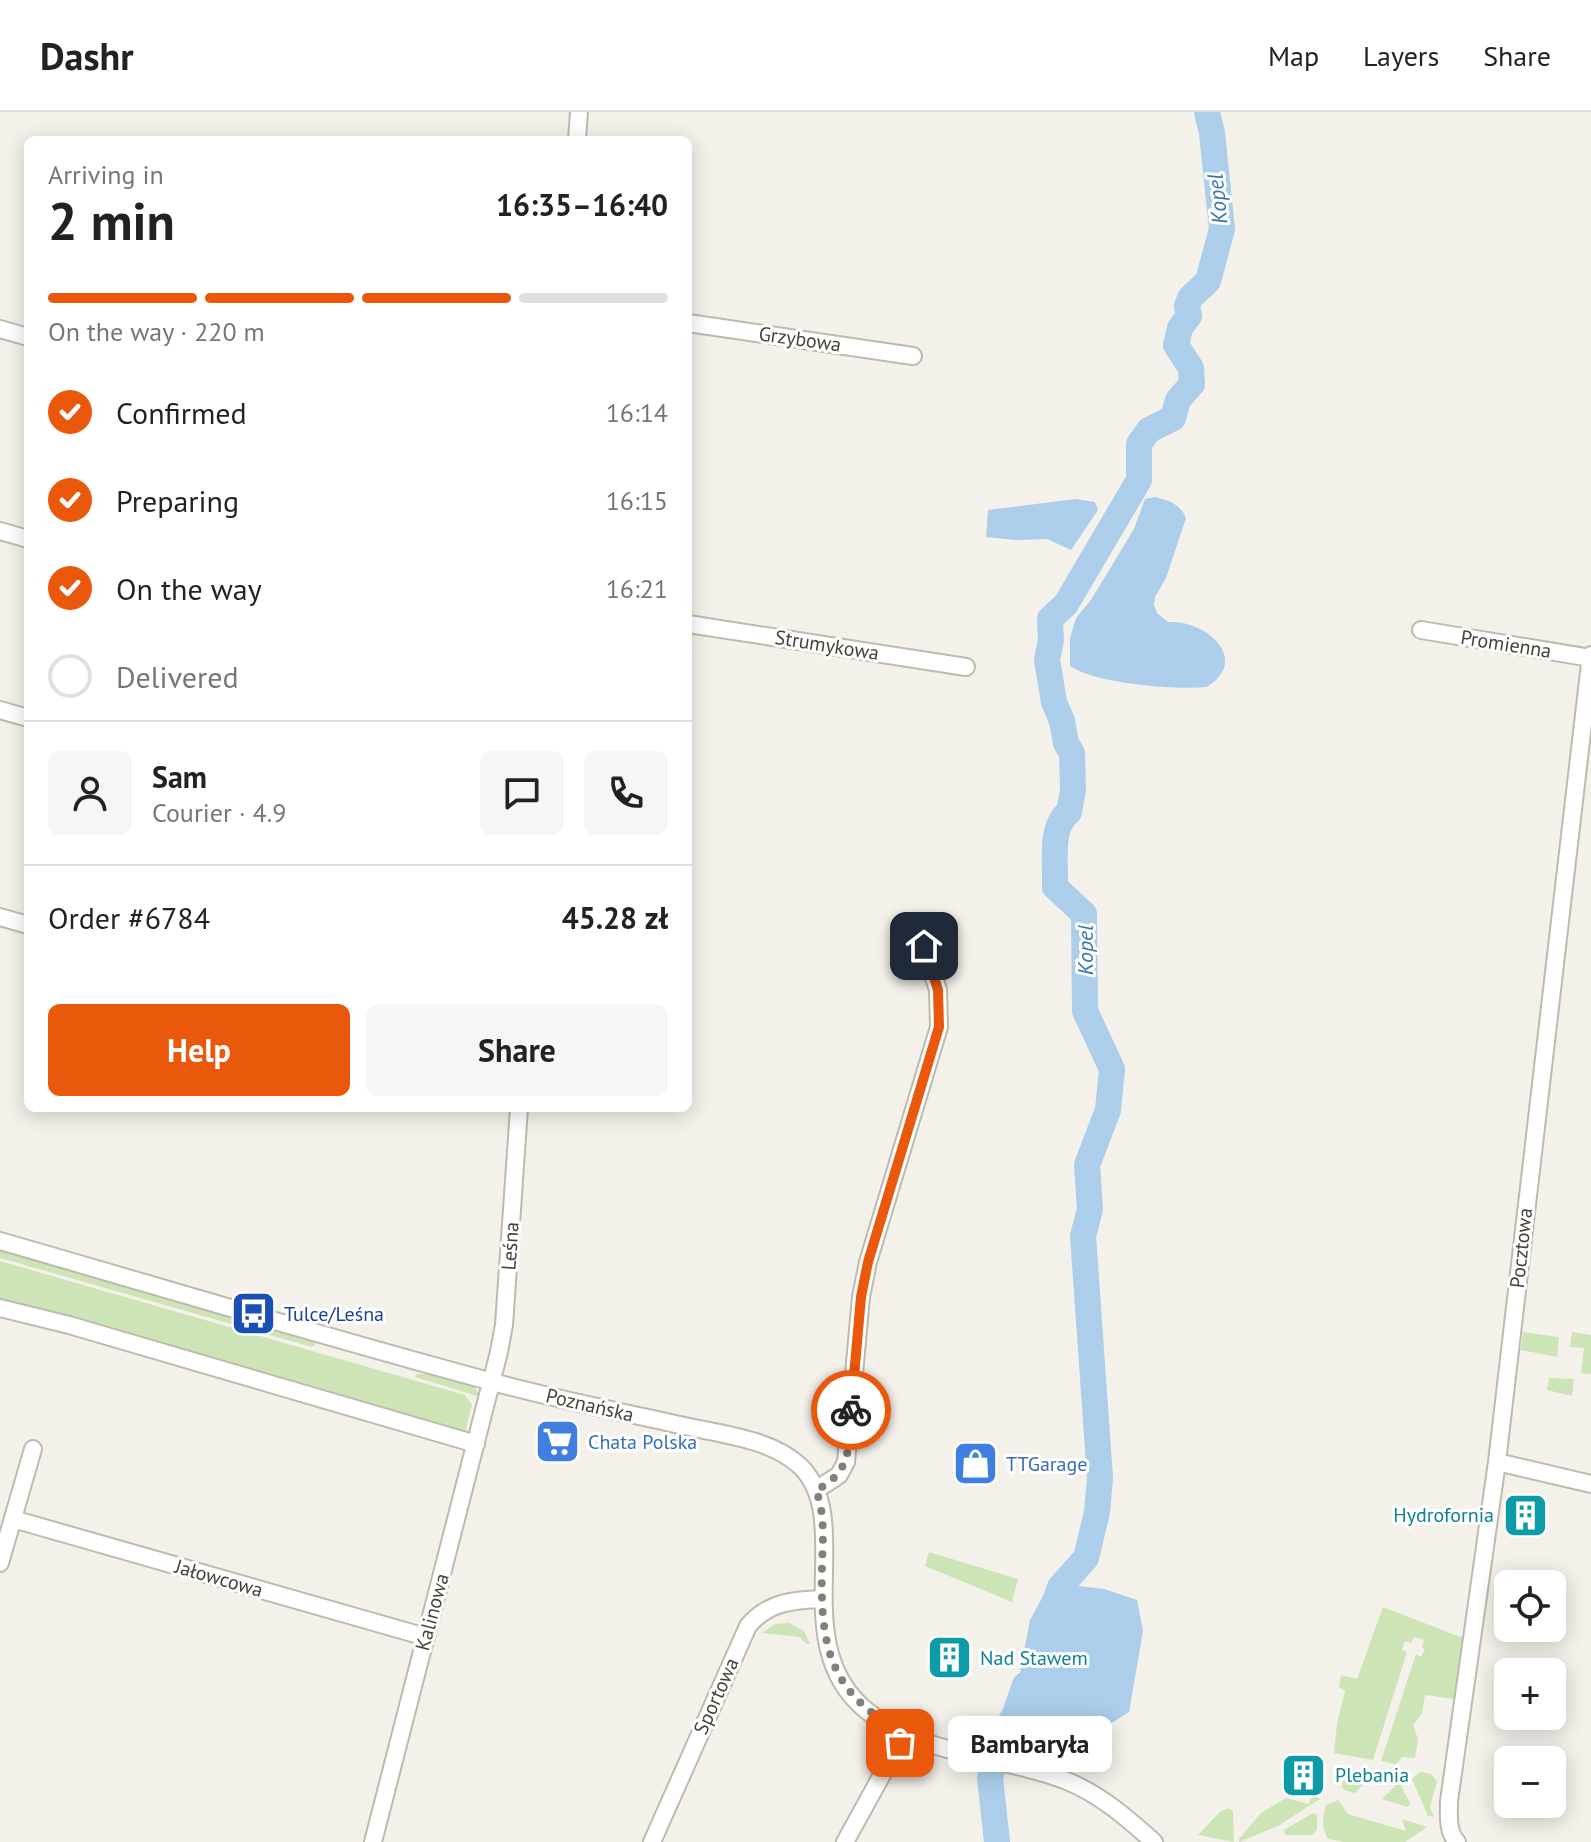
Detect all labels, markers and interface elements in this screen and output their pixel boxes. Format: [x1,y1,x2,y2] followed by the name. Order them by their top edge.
[40,31,134,80] text: Dashr
[1268,37,1319,74] text: Map
[1363,37,1439,74] text: Layers
[1483,37,1551,74] text: Share
[48,158,164,191] text: Arriving in
[1200,172,1234,226] water label: Kopel
[496,185,668,224] text: 16:35–16:40
[48,187,175,254] text: 2 min
[48,315,265,348] text: On the way · 220 m
[757,320,843,358] street label: Grzybowa
[48,390,92,434] icon: check
[116,393,247,432] text: Confirmed
[606,396,668,429] text: 16:14
[48,478,92,522] icon: check
[116,481,239,520] text: Preparing
[606,484,668,517] text: 16:15
[48,566,92,610] icon: check
[116,569,262,608] text: On the way
[606,572,668,605] text: 16:21
[773,624,881,666] street label: Strumykowa
[1459,624,1553,664] street label: Promienna
[116,657,239,696] text: Delivered
[48,751,132,835] button: person
[480,751,564,835] button: chat
[584,751,668,835] button: phone
[152,757,207,796] text: Sam
[152,796,286,829] text: Courier · 4.9
[48,898,210,937] text: Order #6784
[562,898,668,937] text: 45.28 zł
[890,912,958,980] pin
[902,924,946,968] icon: home
[1071,925,1099,975] water label: Kopel
[48,1004,350,1096] button: Help
[366,1004,668,1096] button: Share
[1504,1207,1538,1289] street label: Pocztowa
[495,1221,525,1271] street label: Leśna
[229,1290,277,1338] bus stop icon: Tulce/Leśna
[284,1301,384,1327] place label: Tulce/Leśna
[811,1370,891,1450] courier
[543,1382,637,1428] street label: Poznańska
[829,1388,873,1432] icon: bike
[533,1418,581,1466] supermarket icon: Chata Polska
[588,1429,697,1455] place label: Chata Polska
[951,1440,999,1488] shop icon: TTGarage
[1006,1451,1087,1477] place label: TTGarage
[1501,1491,1549,1539] building icon: Hydrofornia
[1393,1502,1494,1528] place label: Hydrofornia
[171,1553,266,1603] street label: Jałowcowa
[1494,1570,1566,1818] map controls
[1494,1570,1566,1642] button: locate
[409,1571,455,1653] street label: Kalinowa
[925,1634,973,1682] building icon: Nad Stawem
[980,1645,1088,1671] place label: Nad Stawem
[688,1654,744,1738] street label: Sportowa
[1494,1658,1566,1730] button: +
[866,1709,934,1777] pin
[948,1715,1112,1771] callout: Bambaryła
[878,1721,922,1765] icon: bag
[971,1727,1089,1760] text: Bambaryła
[1494,1746,1566,1818] button: −
[1280,1751,1328,1799] building icon: Plebania
[1335,1762,1409,1788] place label: Plebania

